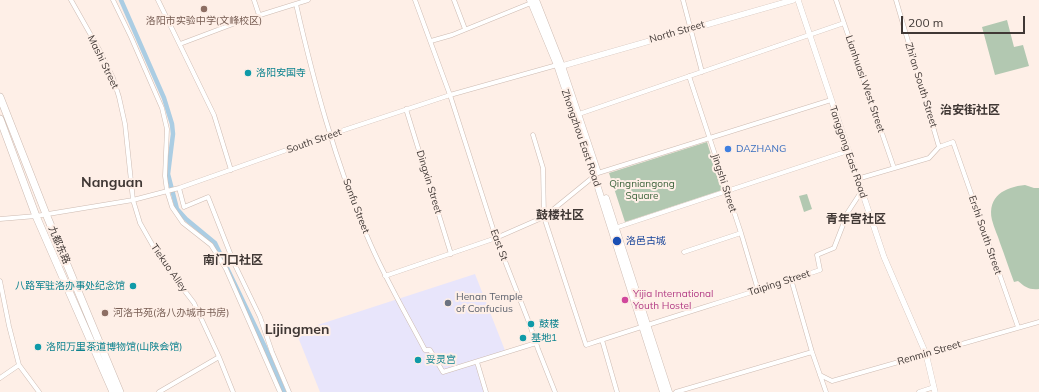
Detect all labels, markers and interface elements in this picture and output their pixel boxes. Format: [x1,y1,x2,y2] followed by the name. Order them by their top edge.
[199,4,209,14] marker: 洛阳市实验中学(文峰校区)
[903,8,1027,34] scale bar
[146,15,262,27] place label: 洛阳市实验中学(文峰校区)
[908,15,943,30] text: 200 m
[648,18,706,46] street label: North Street
[85,33,121,91] street label: Mashi Street
[843,34,887,134] street label: Lianhuasi West Street
[902,41,940,129] street label: Zhi'an South Street
[256,67,306,79] place label: 洛阳安国寺
[243,68,253,78] marker: 洛阳安国寺
[559,88,603,188] street label: Zhongzhou East Road
[940,103,1000,117] district label: 治安街社区
[827,104,869,200] street label: Tanggong East Road
[285,126,343,156] street label: South Street
[736,143,786,155] place label: DAZHANG
[723,144,733,154] marker: DAZHANG
[414,149,444,215] street label: Dingxin Street
[709,152,739,214] street label: Jingshi Street
[81,175,143,191] district label: Nanguan
[340,177,372,235] street label: Sanfu Street
[609,178,675,202] park label: Qingniangong Square
[966,194,1004,276] street label: Ershi South Street
[536,208,584,222] district label: 鼓楼社区
[826,212,886,226] district label: 青年宫社区
[46,224,72,266] street label: 九都东路
[488,228,510,262] street label: East St
[611,235,623,247] marker: 洛邑古城
[626,235,666,247] place label: 洛邑古城
[148,242,190,294] street label: Tiekuo Alley
[203,253,263,267] district label: 南门口社区
[747,267,811,299] street label: Taiping Street
[15,280,125,292] place label: 八路军驻洛办事处纪念馆
[128,281,138,291] marker: 八路军驻洛办事处纪念馆
[633,288,713,312] place label: Yijia International Youth Hostel
[456,291,523,314] place label: Henan Temple of Confucius
[620,295,630,305] marker: Yijia International Youth Hostel
[443,298,453,308] marker: Henan Temple of Confucius
[113,307,229,319] place label: 河洛书苑(洛八办城市书房)
[100,308,110,318] marker: 河洛书苑(洛八办城市书房)
[539,318,559,330] place label: 鼓楼
[526,319,536,329] marker: 鼓楼
[265,322,329,338] district label: Lijingmen
[531,332,557,344] place label: 基地1
[518,333,528,343] marker: 基地1
[896,338,962,368] street label: Renmin Street
[46,341,182,353] place label: 洛阳万里茶道博物馆(山陕会馆)
[33,342,43,352] marker: 洛阳万里茶道博物馆(山陕会馆)
[426,354,456,366] place label: 妥灵宫
[413,355,423,365] marker: 妥灵宫

